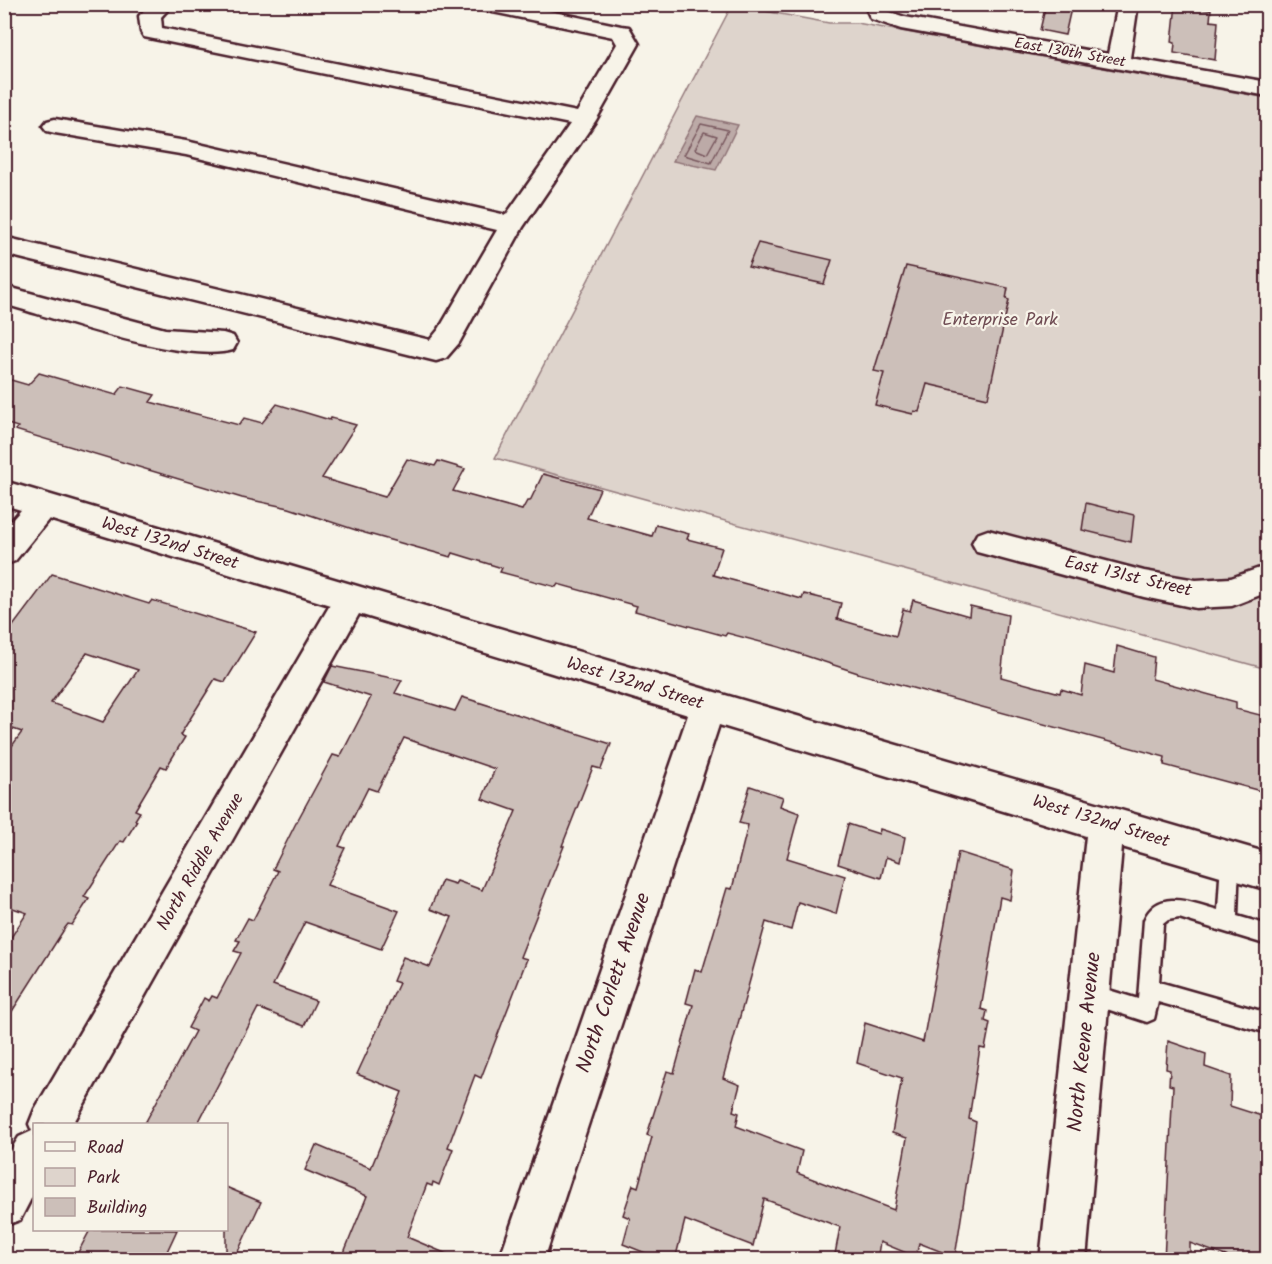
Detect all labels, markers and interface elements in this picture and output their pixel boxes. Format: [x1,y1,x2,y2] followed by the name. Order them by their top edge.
[1012,31,1128,75] street label: East 130th Street
[942,306,1058,335] park label: Enterprise Park
[98,509,243,579] street label: West 132nd Street
[1061,548,1196,606] street label: East 131st Street
[563,649,708,719] street label: West 132nd Street
[150,787,252,937] street label: North Riddle Avenue
[1029,787,1174,857] street label: West 132nd Street
[568,888,660,1078] street label: North Corlett Avenue
[1059,950,1111,1134] street label: North Keene Avenue
[33,1123,228,1231] legend
[87,1134,124,1163] text: Road
[87,1164,120,1193] text: Park
[87,1194,147,1223] text: Building

